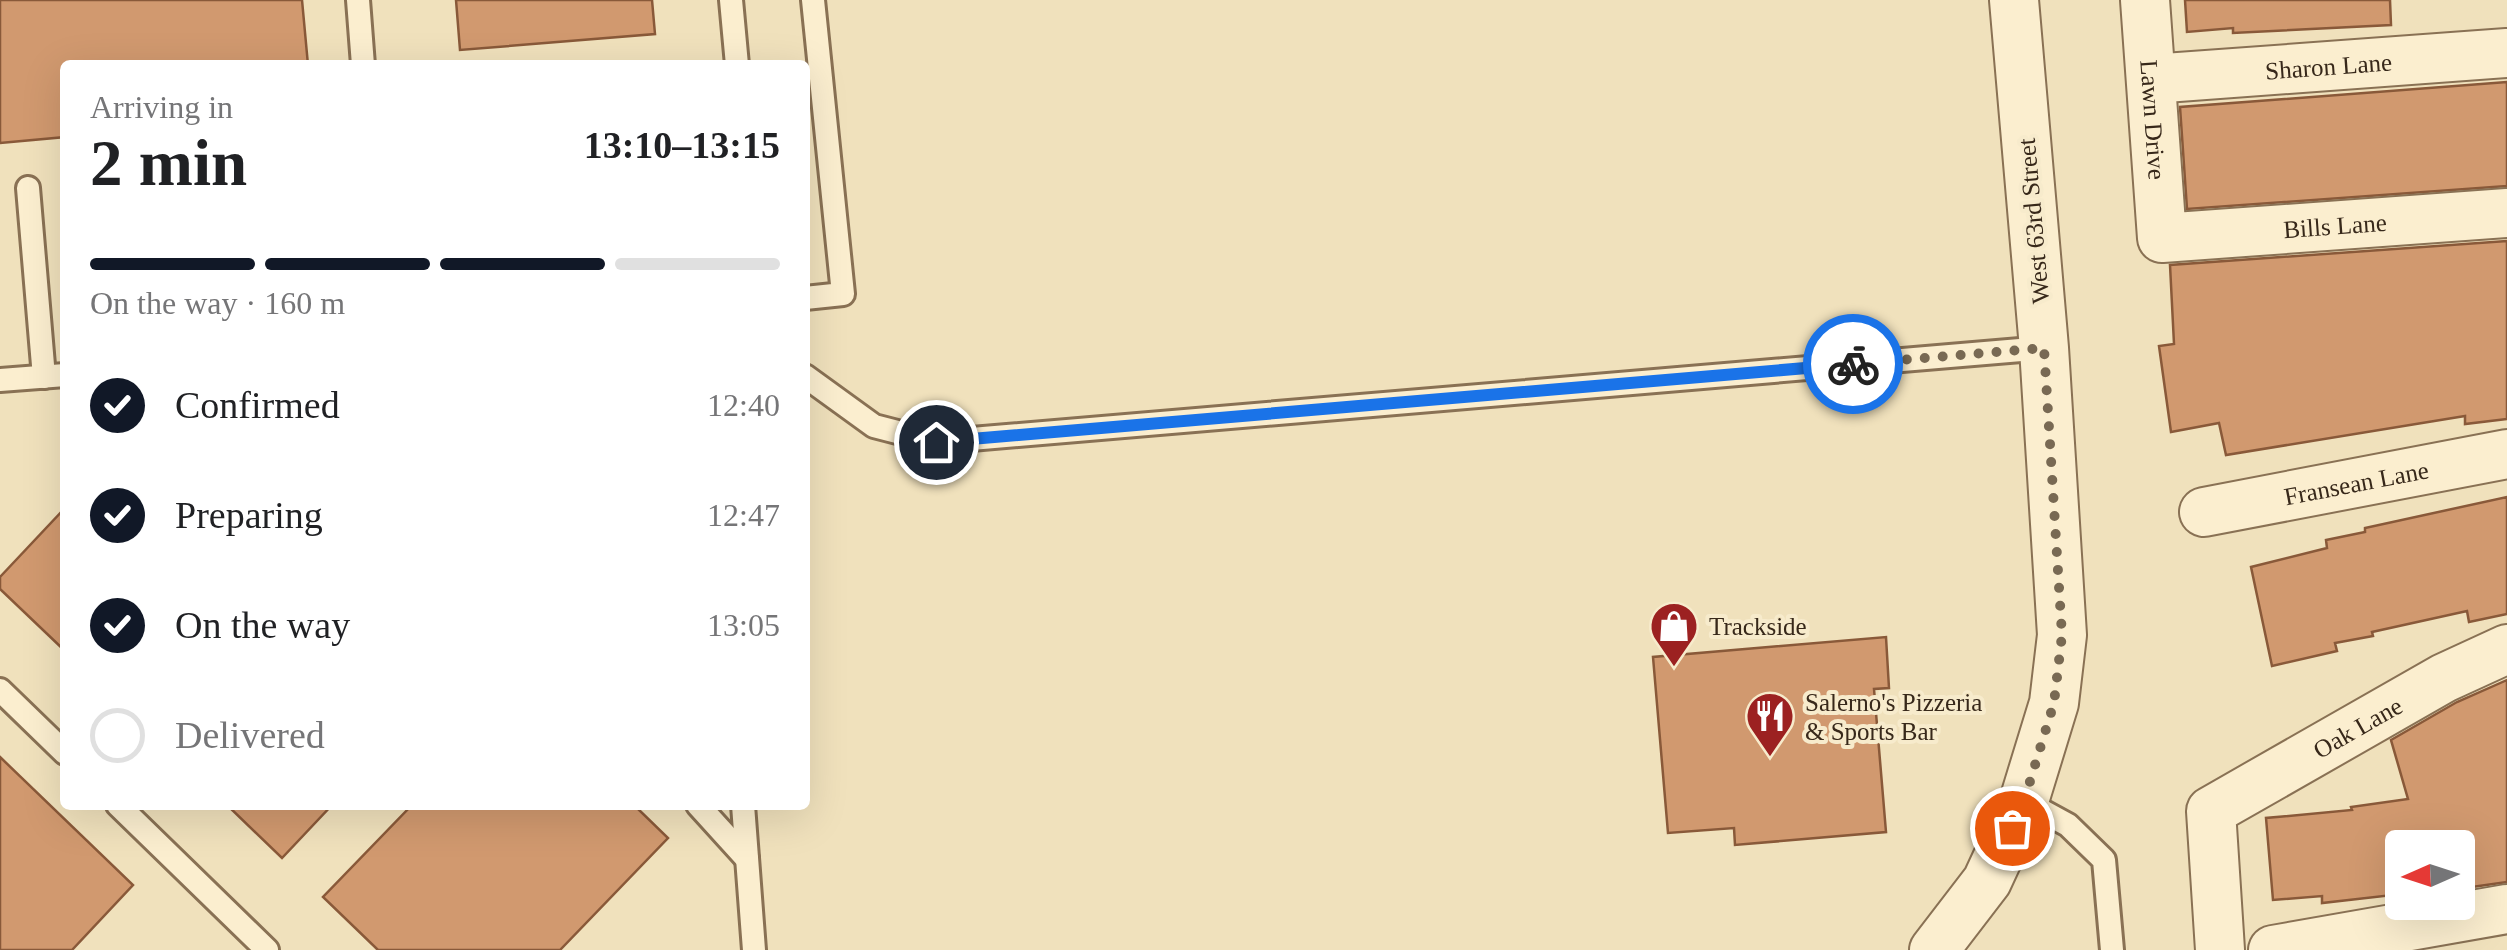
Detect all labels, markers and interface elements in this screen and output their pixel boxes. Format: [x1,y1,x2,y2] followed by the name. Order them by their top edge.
[2264,48,2393,85] street label: Sharon Lane
[2135,59,2171,181] street label: Lawn Drive
[90,89,233,125] text: Arriving in
[584,124,780,166] text: 13:10–13:15
[90,127,247,199] text: 2 min
[2013,137,2054,305] street label: West 63rd Street
[2282,209,2388,243] street label: Bills Lane
[90,285,345,321] text: On the way · 160 m
[1803,314,1903,414] courier
[1826,337,1881,392] icon: bike
[90,378,145,433] icon: check
[175,384,340,426] text: Confirmed
[707,387,780,423] text: 12:40
[894,400,979,485] pin
[909,415,964,470] icon: home
[2282,456,2431,510] street label: Fransean Lane
[90,488,145,543] icon: check
[175,494,323,536] text: Preparing
[707,497,780,533] text: 12:47
[90,598,145,653] icon: check
[1648,600,1700,668] shop icon: Trackside
[175,604,350,646] text: On the way
[707,607,780,643] text: 13:05
[1709,613,1807,640] place label: Trackside
[1805,689,1982,745] place label: Salerno's Pizzeria & Sports Bar
[1744,690,1796,758] restaurant icon: Salerno's Pizzeria & Sports Bar
[2309,692,2407,764] street label: Oak Lane
[175,714,325,756] text: Delivered
[1970,786,2055,871] pin
[1985,801,2040,856] icon: bag
[2385,830,2475,920] north arrow
[2385,830,2475,920] map controls

